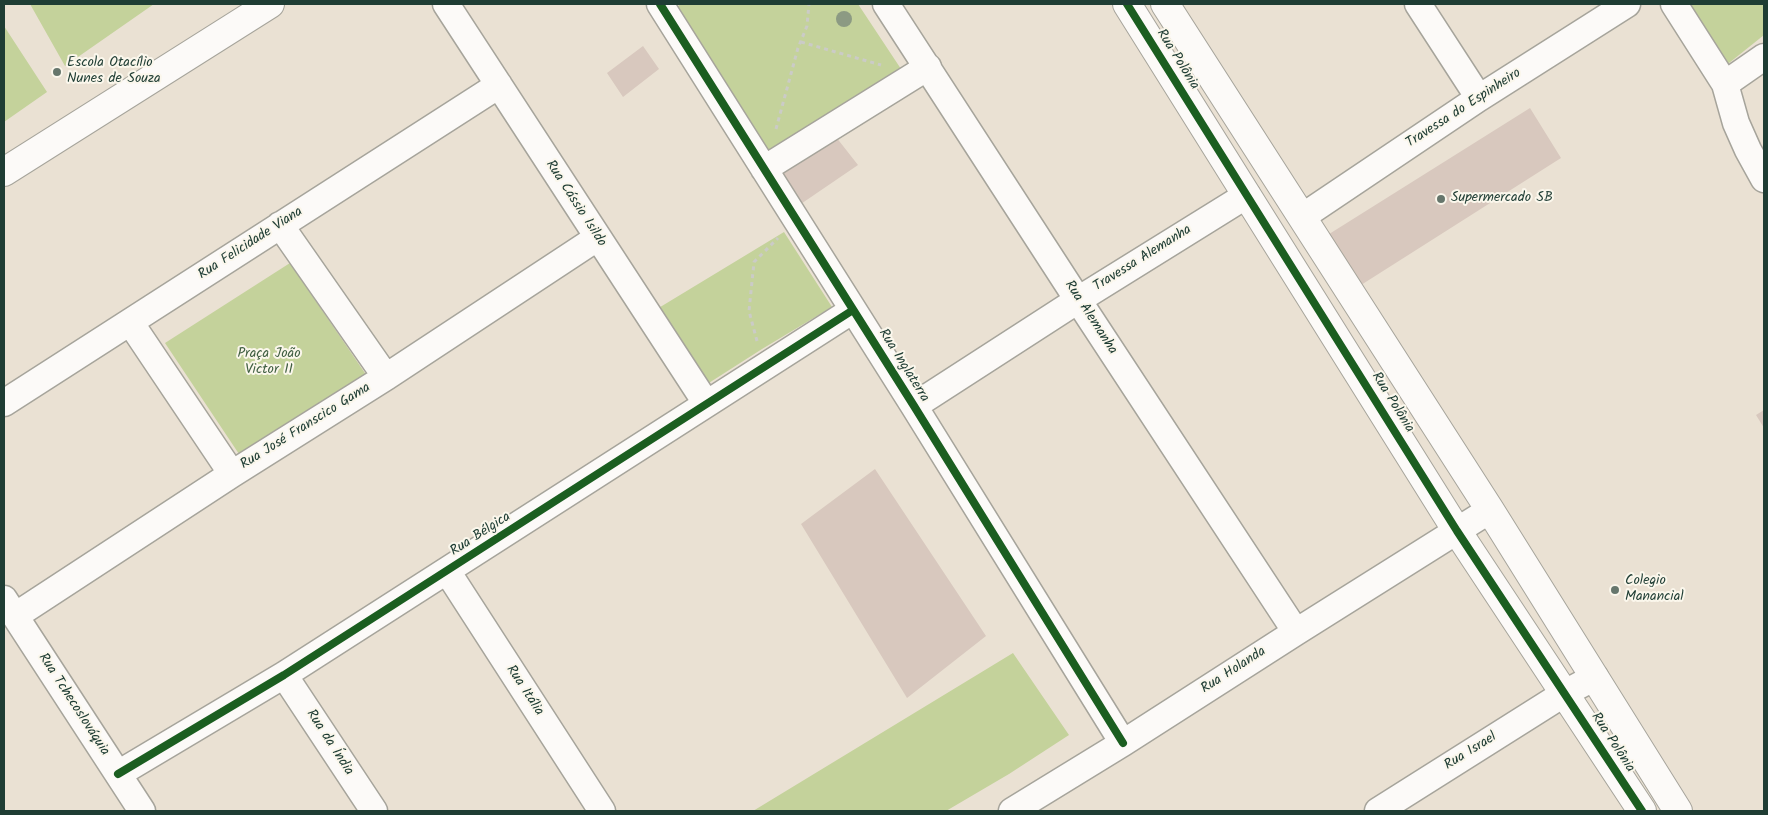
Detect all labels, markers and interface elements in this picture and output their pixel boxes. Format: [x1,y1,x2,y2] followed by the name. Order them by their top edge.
[1152,27,1202,93] street label: Rua Polônia
[67,56,161,88] place label: Escola Otacílio Nunes de Souza
[51,66,63,78] marker: Escola Otacílio Nunes de Souza
[1403,66,1525,152] street label: Travessa do Espinheiro
[541,158,609,250] street label: Rua Cássio Isildo
[1451,191,1553,207] place label: Supermercado SB
[1435,193,1447,205] marker: Supermercado SB
[196,204,306,284] street label: Rua Felicidade Viana
[1091,222,1195,296] street label: Travessa Alemanha
[1060,278,1120,358] street label: Rua Alemanha
[874,326,932,406] street label: Rua Inglaterra
[237,347,301,380] park label: Praça João Victor II
[1367,370,1417,436] street label: Rua Polônia
[238,380,374,474] street label: Rua José Franscico Gama
[448,509,514,561] street label: Rua Bélgica
[1625,574,1684,606] place label: Colegio Manancial
[1609,584,1621,596] marker: Colegio Manancial
[1198,644,1270,698] street label: Rua Holanda
[34,651,112,759] street label: Rua Tchecoslováquia
[501,663,547,719] street label: Rua Itália
[302,707,356,779] street label: Rua da Índia
[1586,710,1638,776] street label: Rua Polônia
[1442,729,1500,775] street label: Rua Israel

